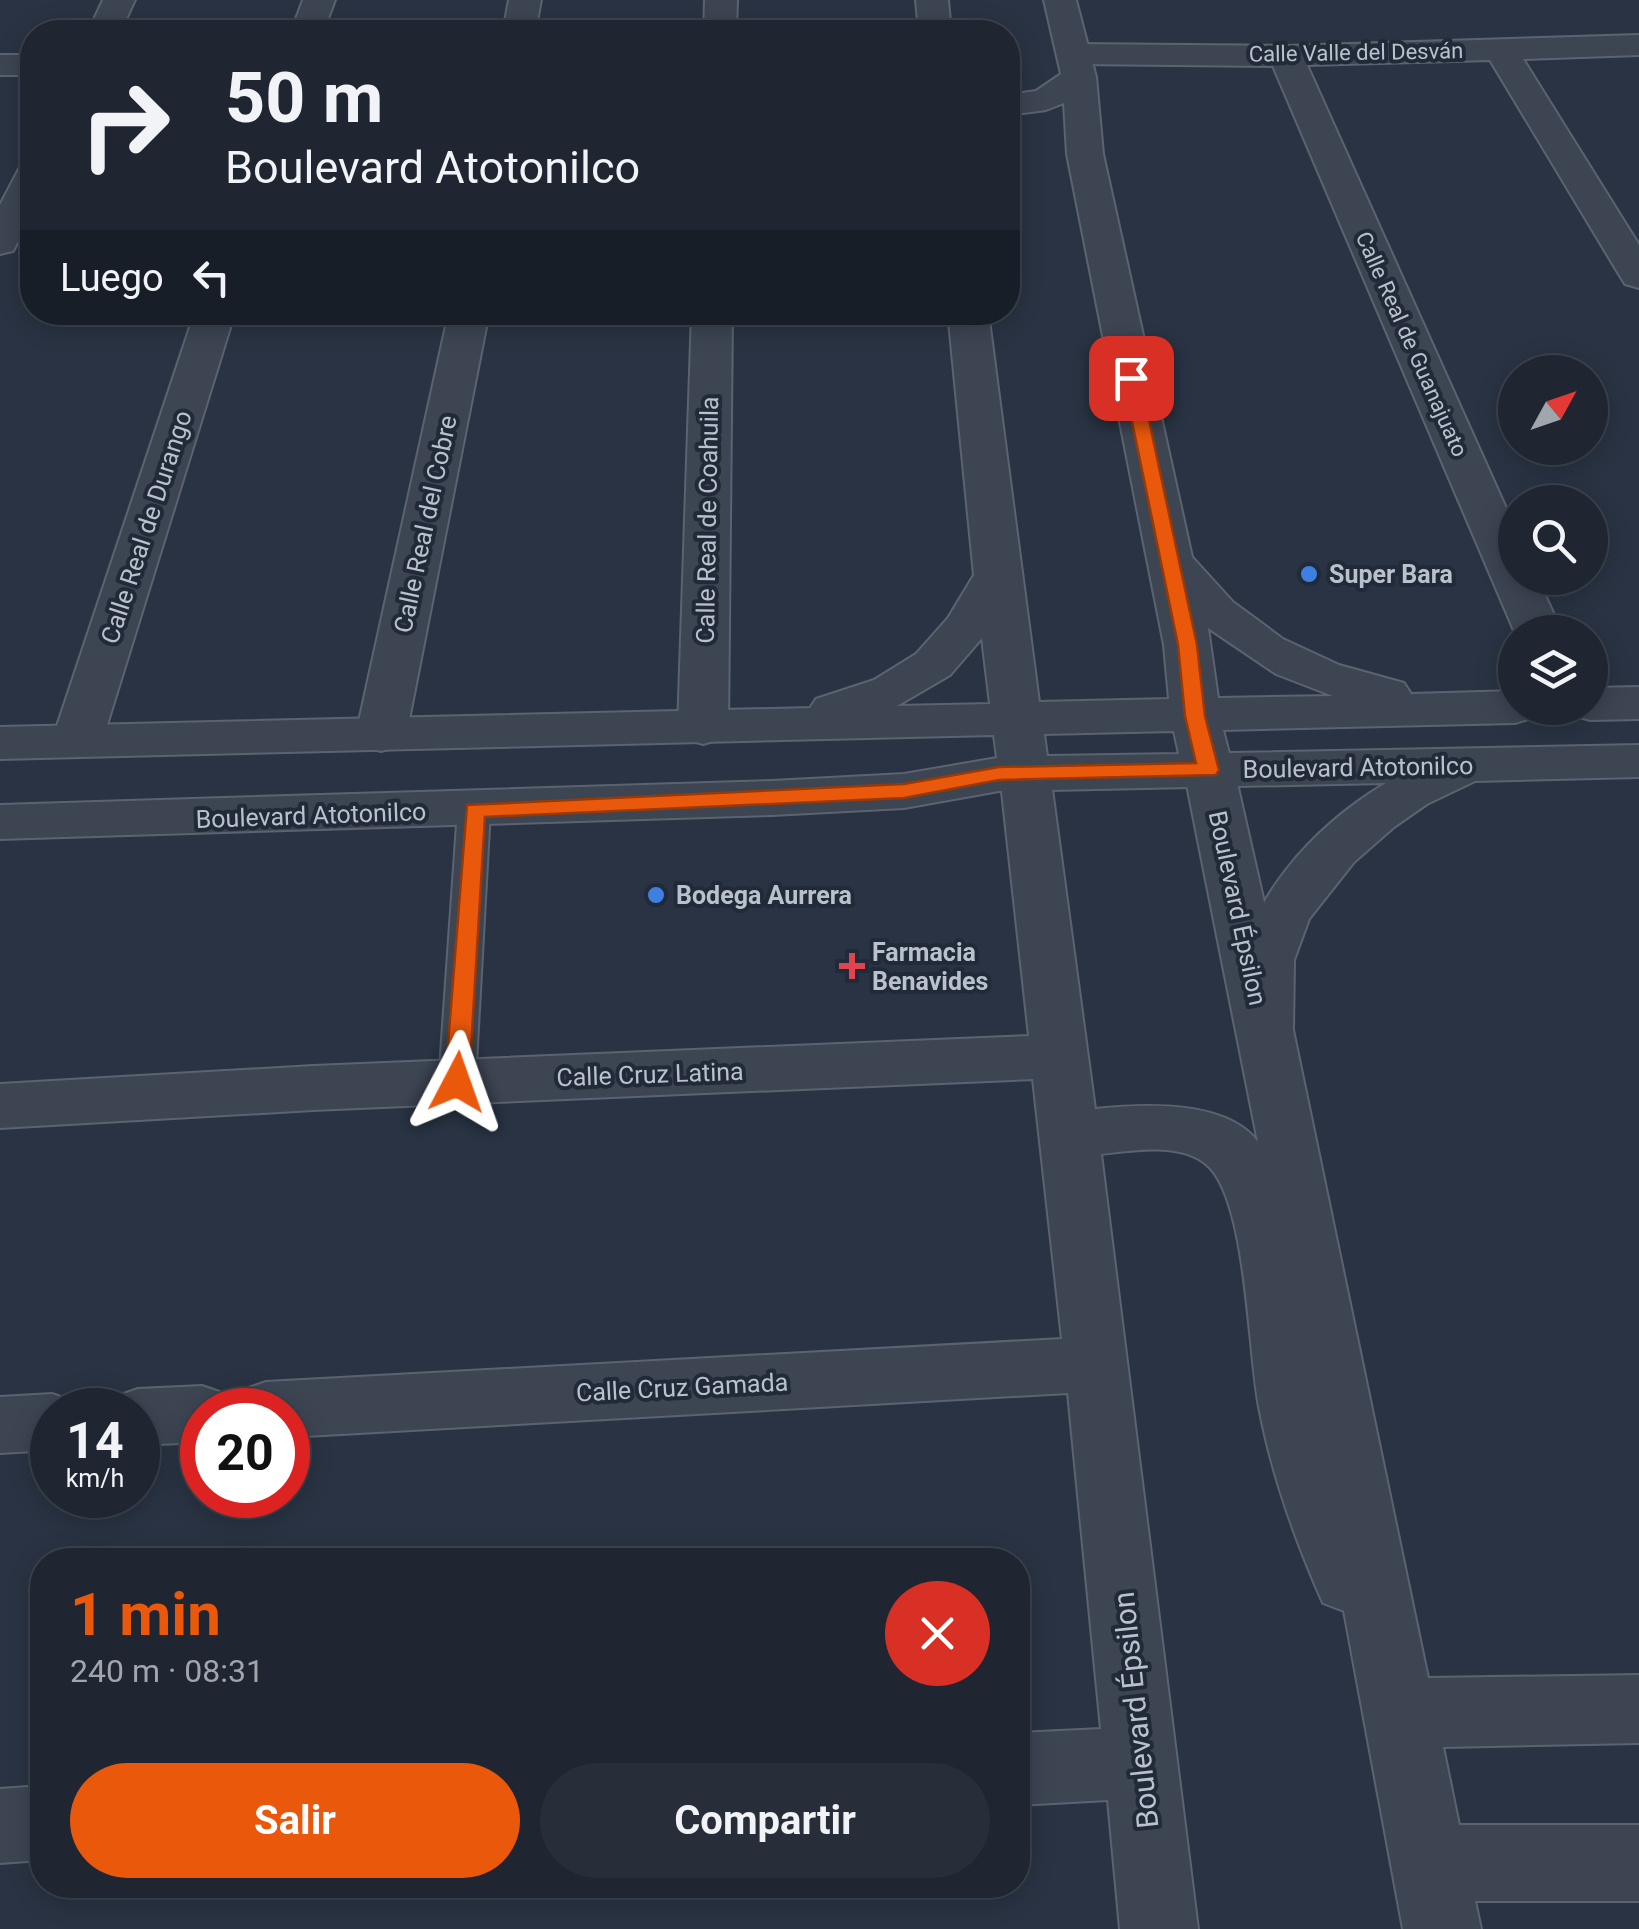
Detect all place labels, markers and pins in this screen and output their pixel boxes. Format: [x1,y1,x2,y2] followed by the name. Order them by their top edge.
[1089,336,1174,421] pin
[1329,560,1453,589] place label: Super Bara
[1298,563,1320,585] marker: Super Bara
[676,881,852,910] place label: Bodega Aurrera
[645,884,667,906] marker: Bodega Aurrera
[872,938,988,996] place label: Farmacia Benavides
[841,955,863,977] marker: Farmacia Benavides

